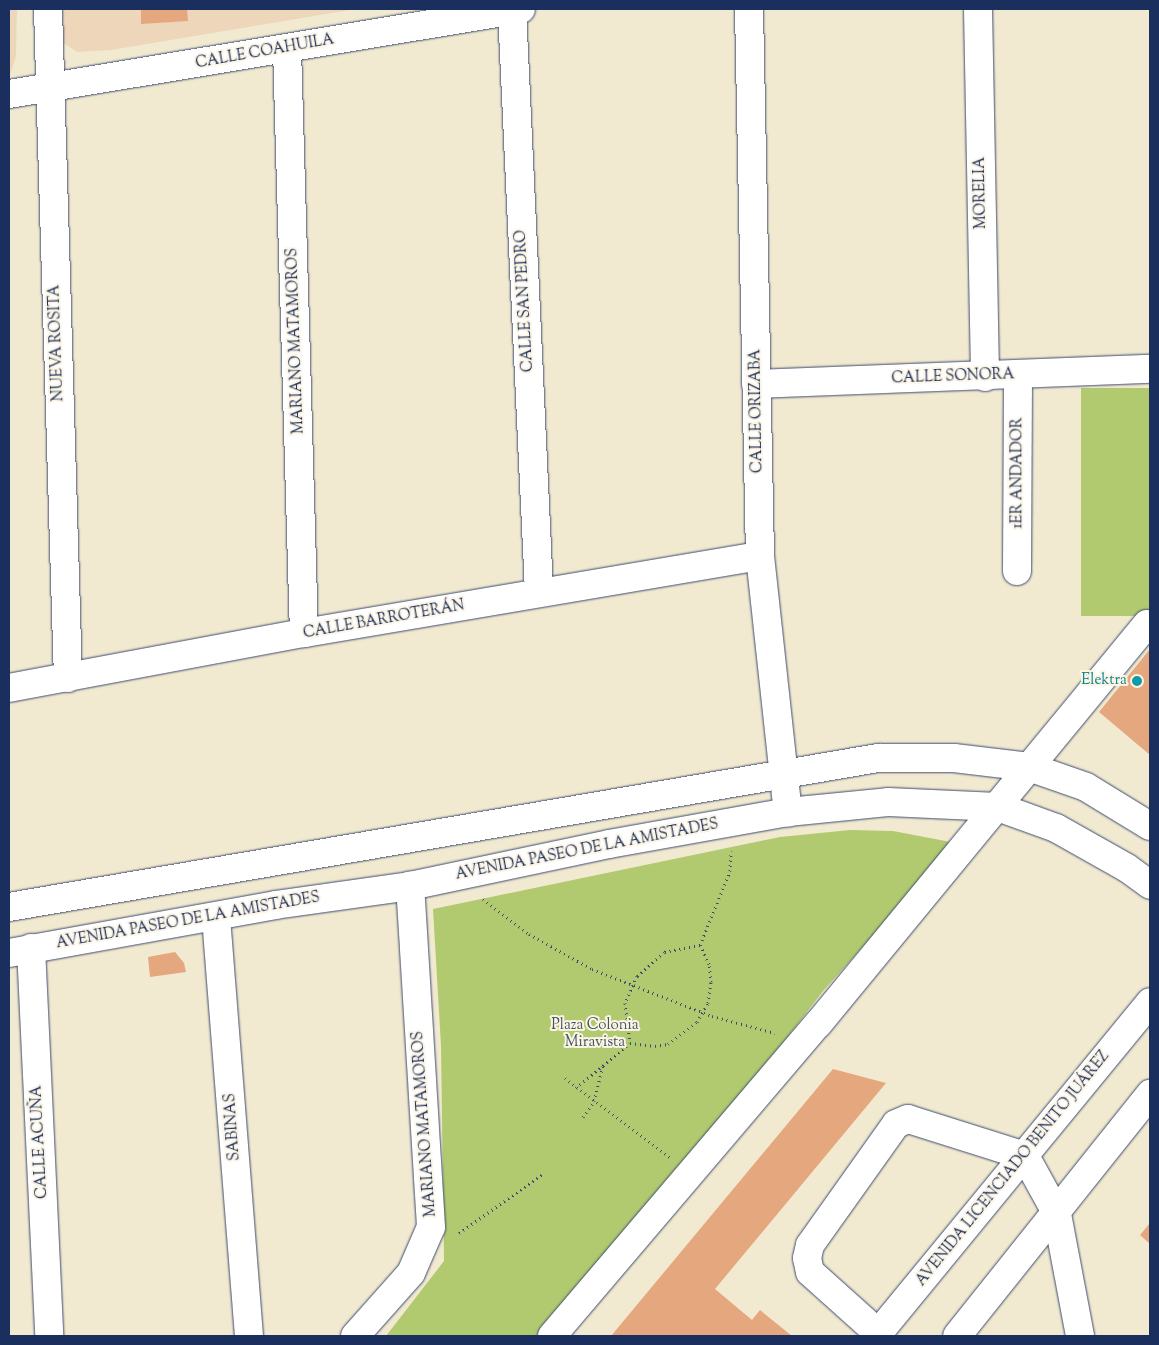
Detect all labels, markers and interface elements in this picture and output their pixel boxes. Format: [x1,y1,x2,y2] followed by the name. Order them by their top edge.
[194,31,336,73] street label: CALLE COAHUILA
[971,157,991,229] street label: MORELIA
[512,229,538,373] street label: CALLE SAN PEDRO
[284,248,308,434] street label: MARIANO MATAMOROS
[46,284,68,402] street label: NUEVA ROSITA
[747,349,767,473] street label: CALLE ORIZABA
[891,366,1015,388] street label: CALLE SONORA
[1009,417,1027,529] street label: 1ER ANDADOR
[302,597,466,643] street label: CALLE BARROTERÁN
[1081,672,1127,690] place label: Elektra
[1131,675,1143,687] marker: Elektra
[454,816,720,884] street label: AVENIDA PASEO DE LA AMISTADES
[55,889,321,953] street label: AVENIDA PASEO DE LA AMISTADES
[551,1016,639,1051] park label: Plaza Colonia Miravista
[410,1030,440,1218] street label: MARIANO MATAMOROS
[913,1048,1113,1290] street label: AVENIDA LICENCIADO BENITO JUÁREZ
[28,1085,52,1199] street label: CALLE ACUÑA
[222,1093,244,1161] street label: SABINAS

